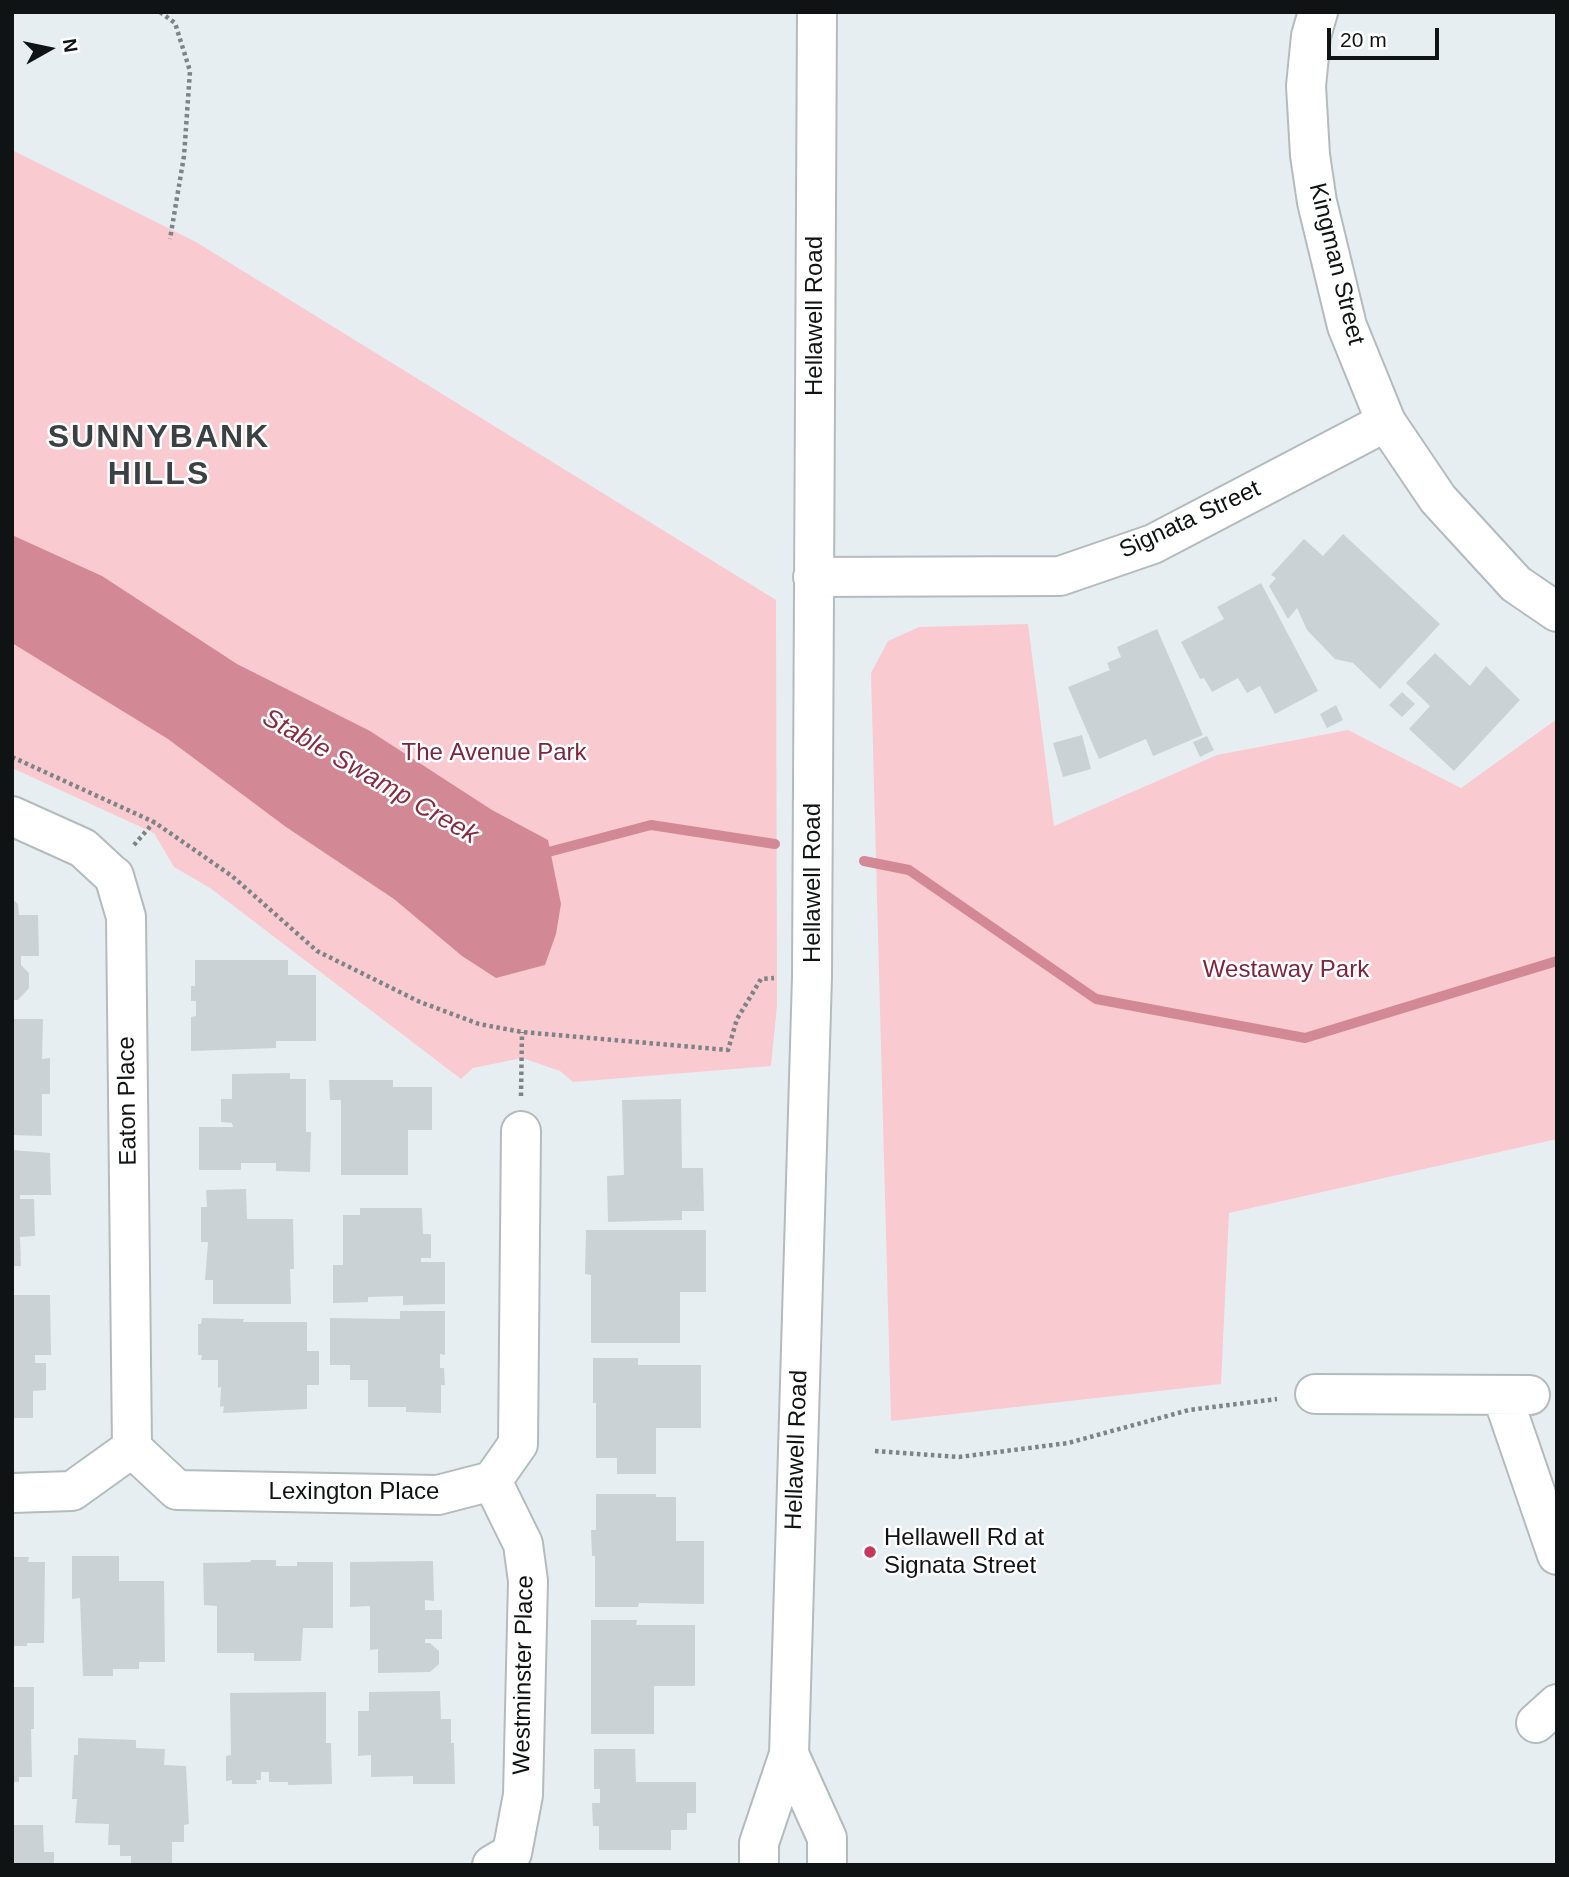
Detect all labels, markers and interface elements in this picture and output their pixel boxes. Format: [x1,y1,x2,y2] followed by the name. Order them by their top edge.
[14,14,84,84] north arrow
[1331,14,1443,58] scale bar
[1340,28,1387,51] text: 20 m
[59,37,82,54] text: N
[1302,180,1370,348] street label: Kingman Street
[801,236,829,396] street label: Hellawell Road
[49,419,269,494] district label: SUNNYBANK HILLS
[1115,475,1265,565] street label: Signata Street
[256,702,484,852] water label: Stable Swamp Creek
[401,739,587,767] park label: The Avenue Park
[799,803,827,963] street label: Hellawell Road
[1203,956,1369,984] park label: Westaway Park
[112,1036,144,1166] street label: Eaton Place
[780,1370,814,1530] street label: Hellawell Road
[269,1478,439,1506] street label: Lexington Place
[884,1524,1044,1580] place label: Hellawell Rd at Signata Street
[862,1544,878,1560] marker: Hellawell Rd at Signata Street
[508,1575,540,1775] street label: Westminster Place

